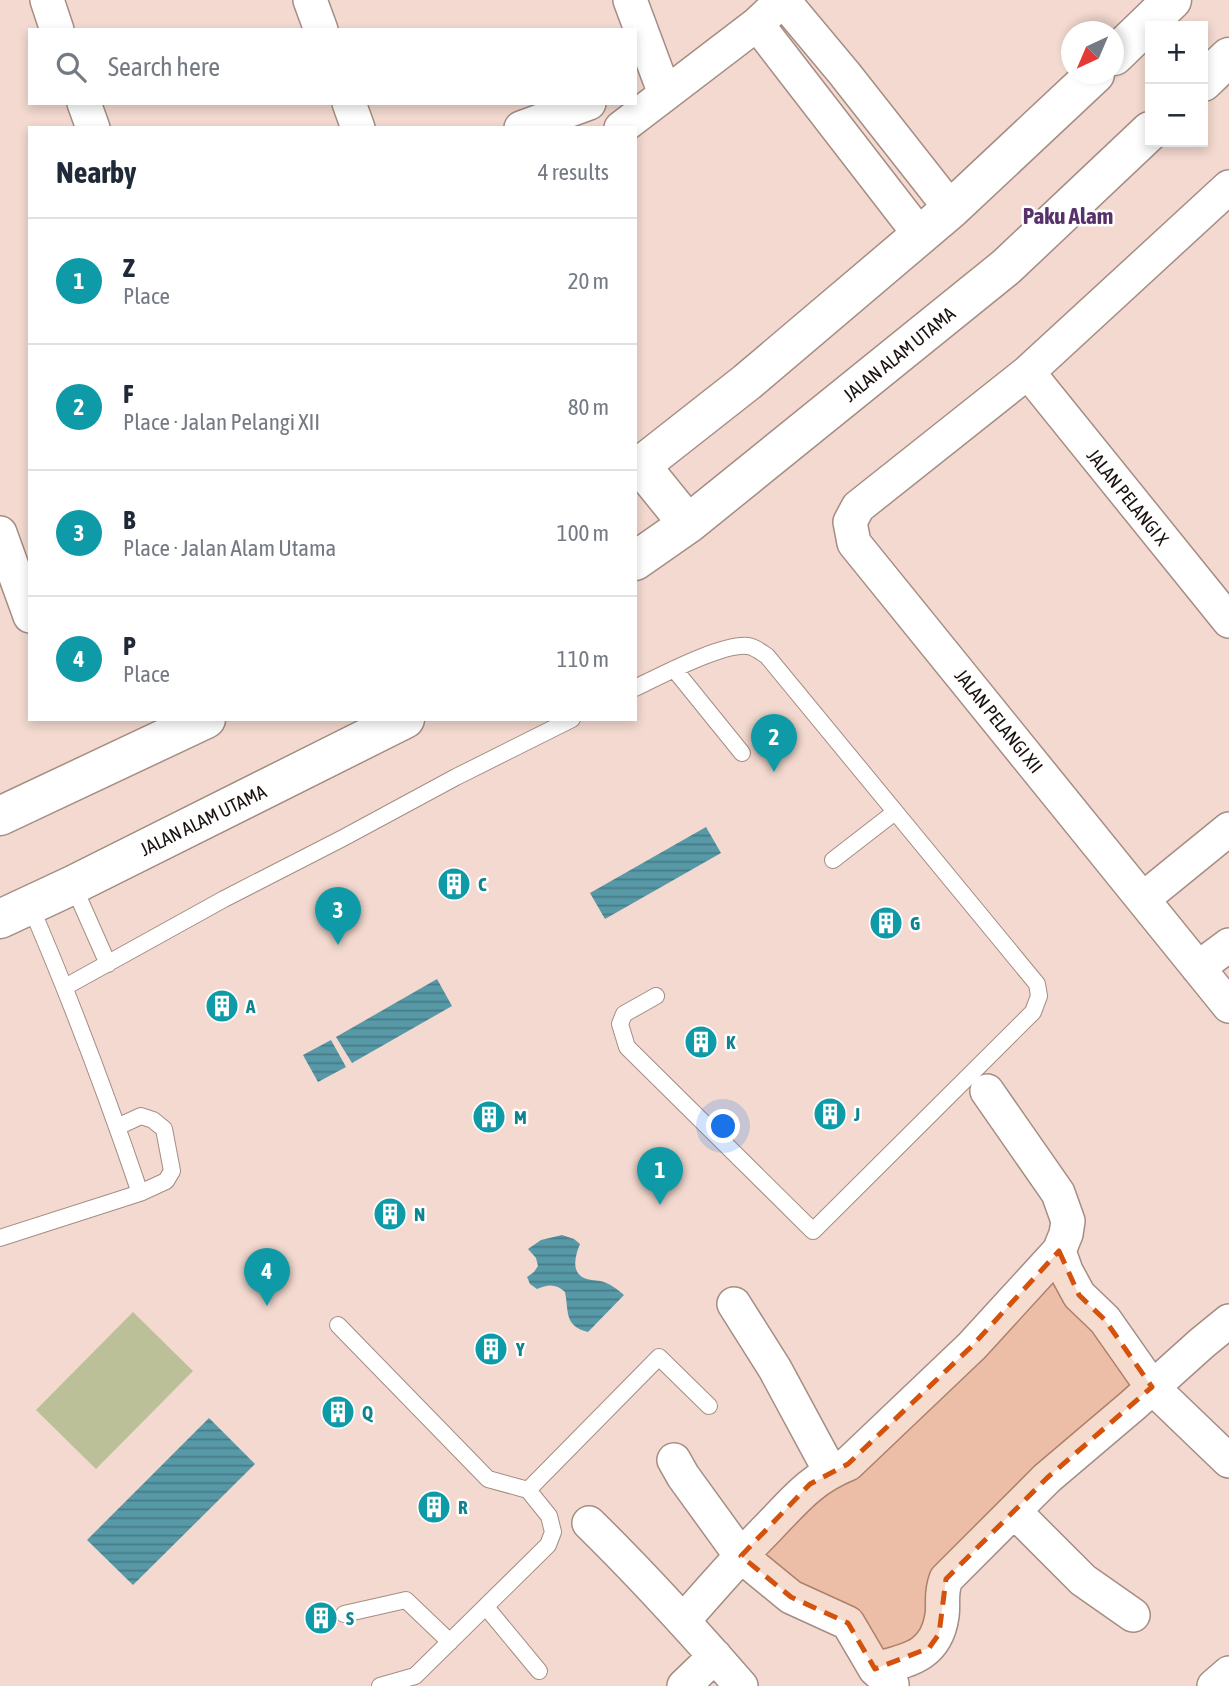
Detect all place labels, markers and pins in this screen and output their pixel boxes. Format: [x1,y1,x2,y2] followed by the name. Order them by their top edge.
[751,714,797,772] pin: 2
[435,865,473,903] building icon: C
[478,873,487,895] place label: C
[315,887,361,945] pin: 3
[867,904,905,942] building icon: G
[910,912,920,934] place label: G
[203,987,241,1025] building icon: A
[245,995,256,1017] place label: A
[682,1023,720,1061] building icon: K
[726,1031,736,1053] place label: K
[811,1095,849,1133] building icon: J
[470,1098,508,1136] building icon: M
[853,1103,860,1125] place label: J
[514,1106,527,1128] place label: M
[637,1147,683,1205] pin: 1
[371,1195,409,1233] building icon: N
[414,1203,425,1225] place label: N
[244,1248,290,1306] pin: 4
[472,1330,510,1368] building icon: Y
[515,1338,525,1360] place label: Y
[319,1393,357,1431] building icon: Q
[362,1401,373,1423] place label: Q
[415,1488,453,1526] building icon: R
[458,1496,468,1518] place label: R
[302,1599,340,1637] building icon: S
[346,1607,354,1629] place label: S

